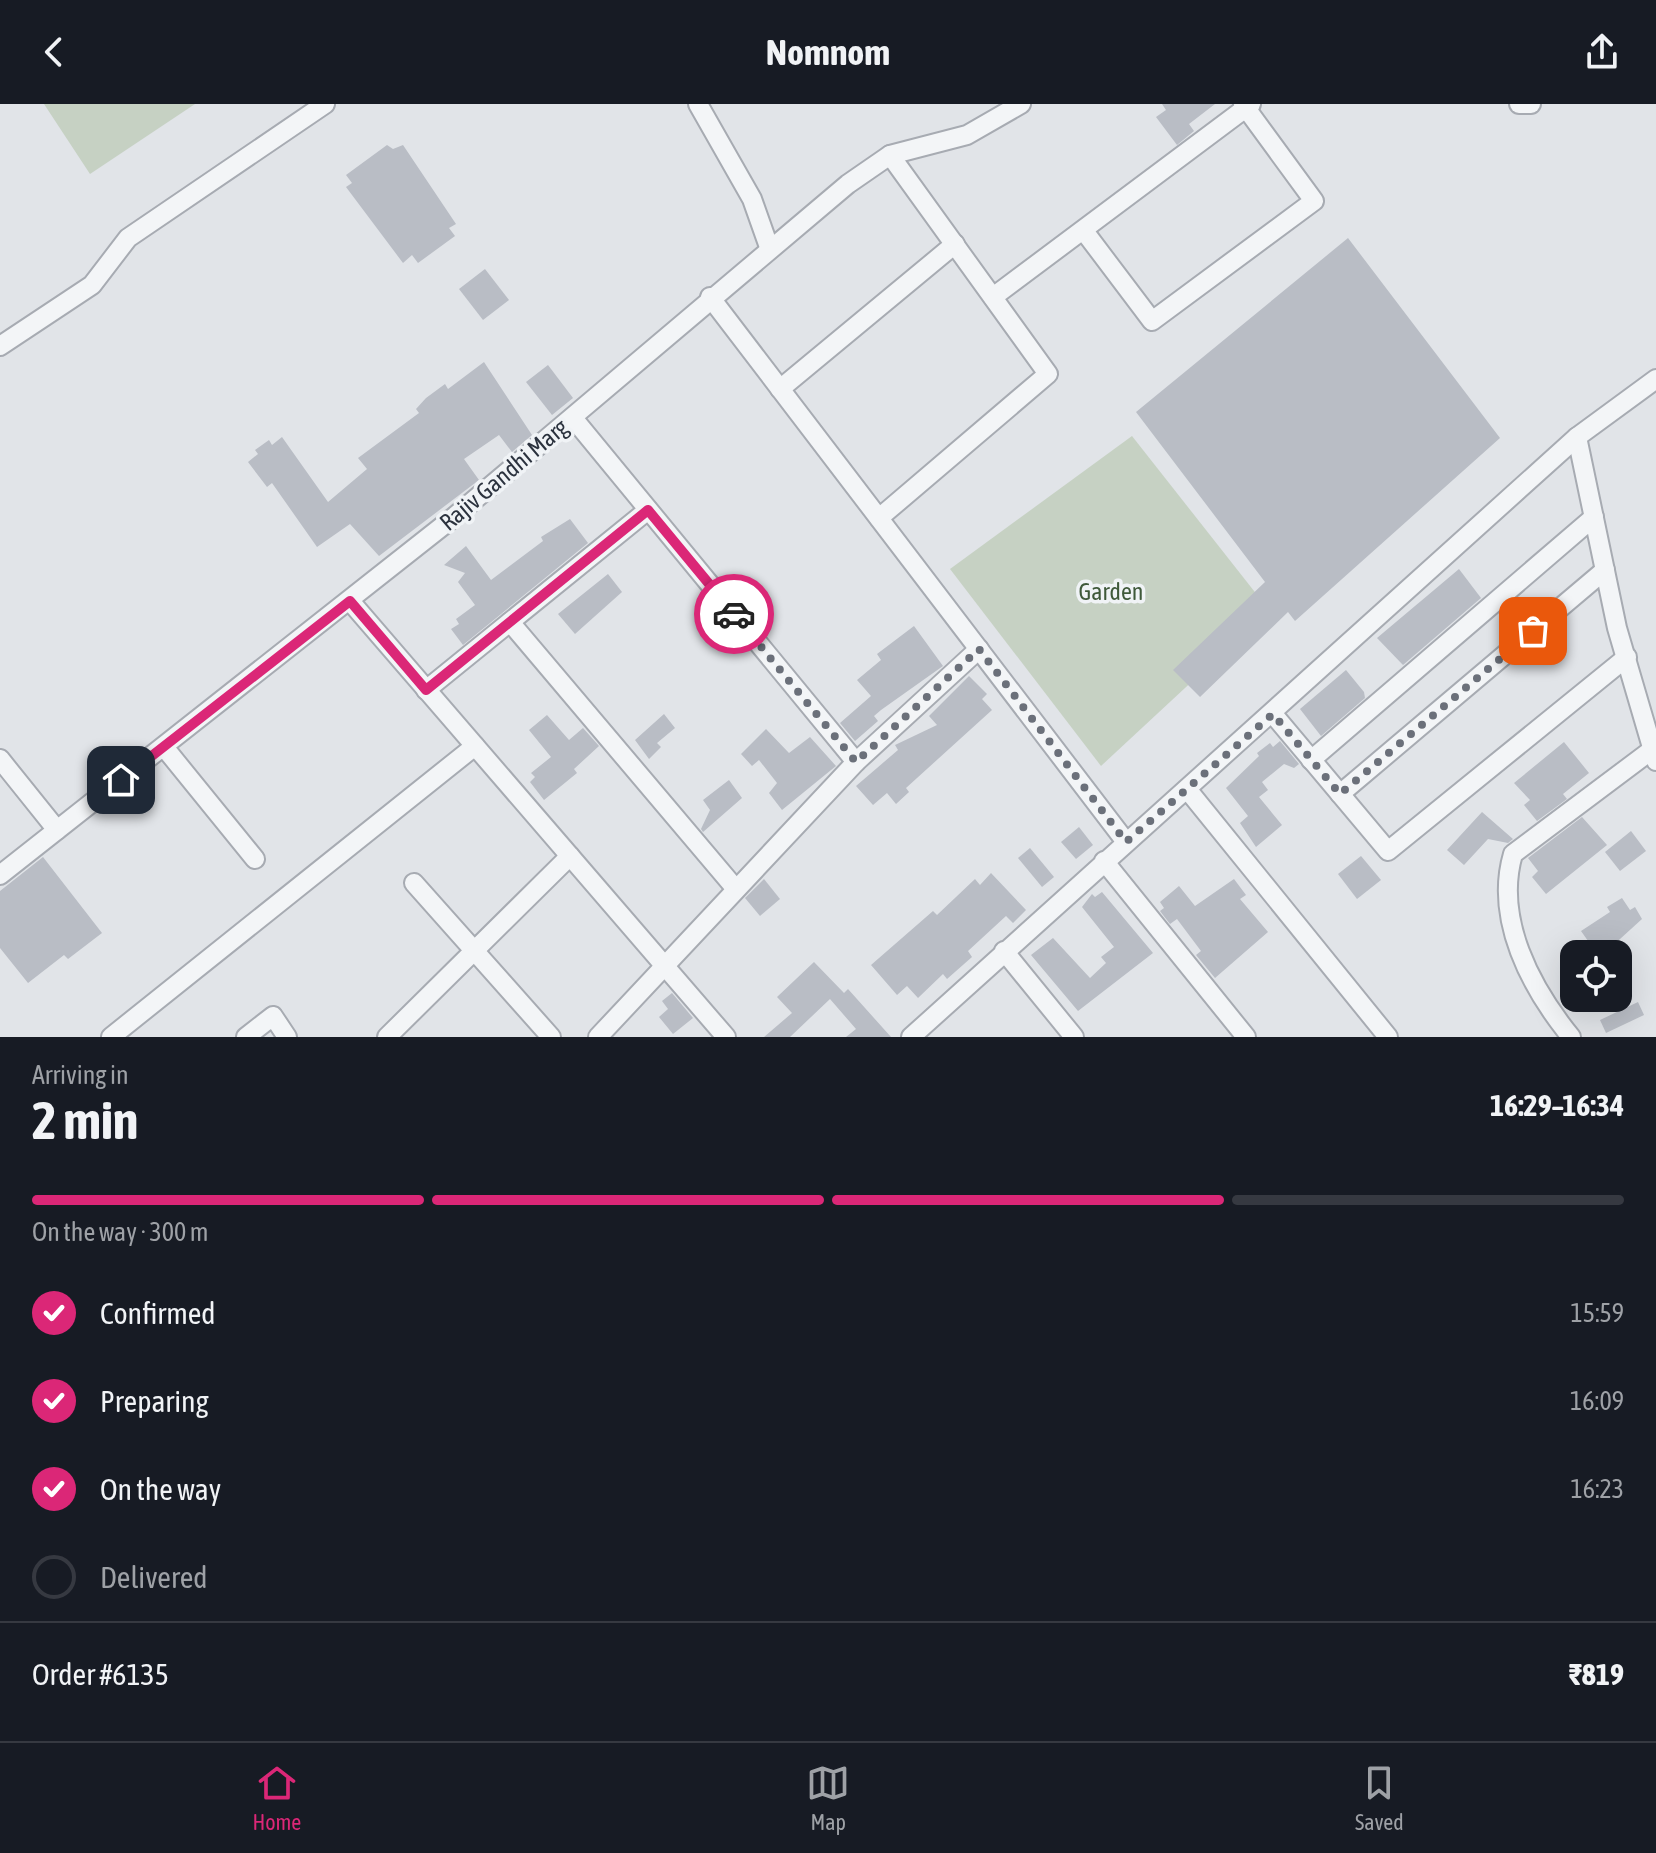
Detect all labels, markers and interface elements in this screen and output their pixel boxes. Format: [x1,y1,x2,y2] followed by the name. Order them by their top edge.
[32,30,76,74] icon: back
[1580,30,1624,74] icon: share
[766,31,890,73] text: Nomnom
[434,413,574,536] street label: Rajiv Gandhi Marg
[694,574,774,654] courier
[1079,578,1143,605] park label: Garden
[712,592,756,636] icon: car
[1499,597,1567,665] pin
[1511,609,1555,653] icon: bag
[87,746,155,814] pin
[99,758,143,802] icon: home
[1560,940,1632,1012] map controls
[1560,940,1632,1012] button: locate
[32,1060,129,1090] text: Arriving in
[1490,1088,1624,1122] text: 16:29–16:34
[32,1090,138,1150] text: 2 min
[32,1217,209,1247] text: On the way · 300 m
[32,1291,76,1335] icon: check
[100,1296,215,1330] text: Confirmed
[1570,1298,1624,1328] text: 15:59
[32,1379,76,1423] icon: check
[100,1384,209,1418] text: Preparing
[1570,1386,1624,1416] text: 16:09
[32,1467,76,1511] icon: check
[100,1472,221,1506] text: On the way
[1570,1474,1624,1504] text: 16:23
[100,1560,208,1594] text: Delivered
[32,1657,169,1691] text: Order #6135
[1569,1657,1624,1691] text: ₹819
[252,1761,301,1835] tab: Home
[806,1761,850,1835] tab: Map
[1355,1761,1404,1835] tab: Saved

